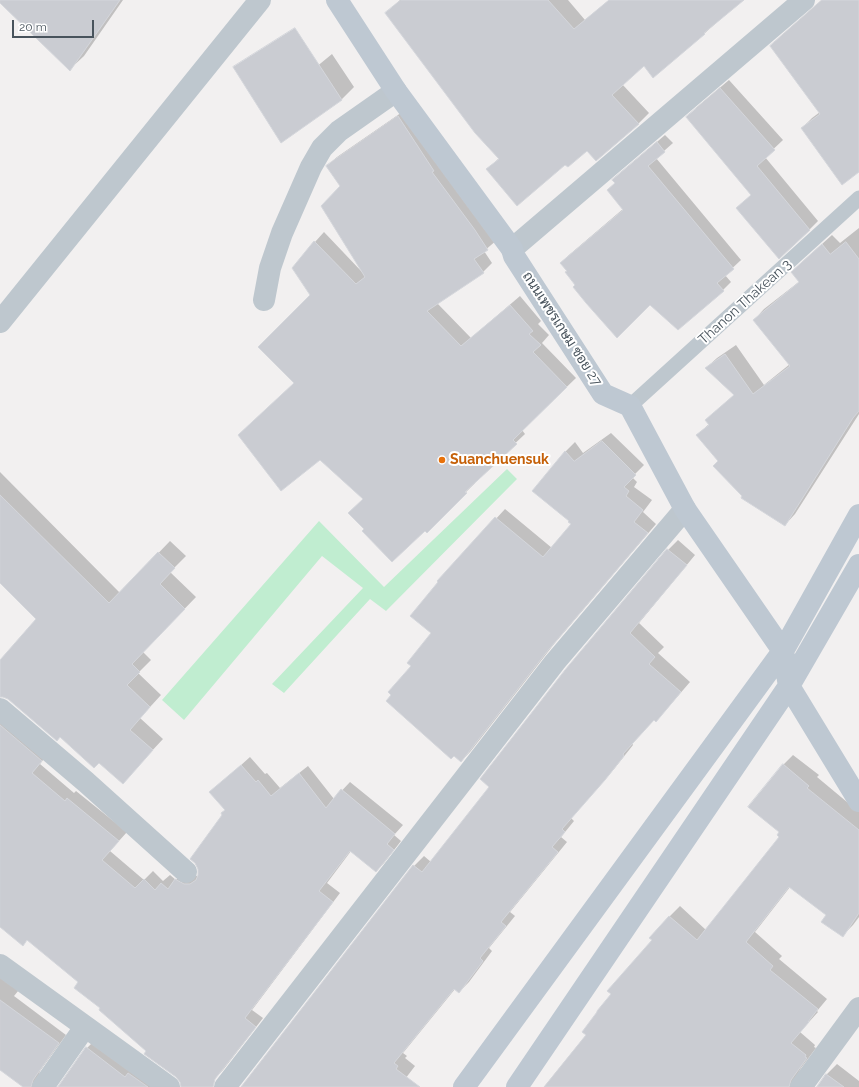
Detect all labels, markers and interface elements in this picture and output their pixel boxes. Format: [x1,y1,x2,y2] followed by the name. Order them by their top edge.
[14,12,96,38] scale bar
[19,20,47,34] text: 20 m
[695,256,795,348] street label: Thanon Thakean 3
[519,269,605,389] street label: ถนนเพชรเกษม ซอย 27
[450,452,549,468] place label: Suanchuensuk
[437,455,447,465] marker: Suanchuensuk

